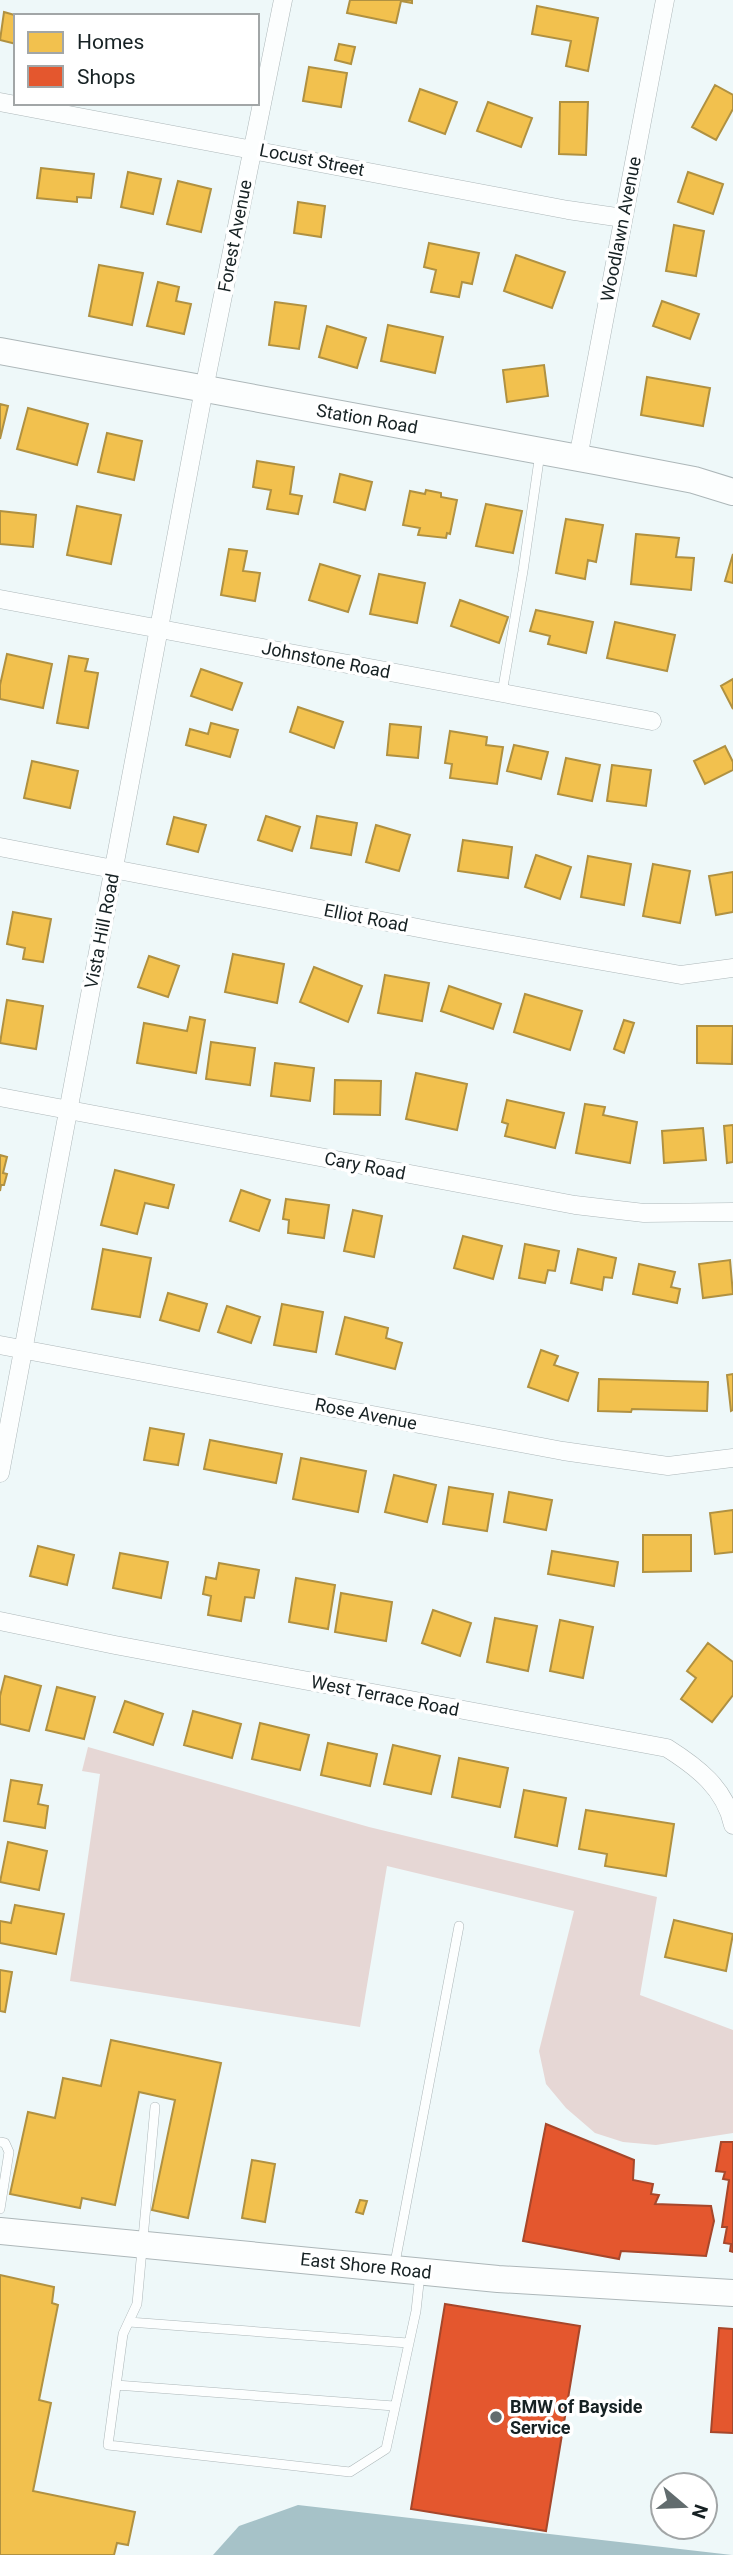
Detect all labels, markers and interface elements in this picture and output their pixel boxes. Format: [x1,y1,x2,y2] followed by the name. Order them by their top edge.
[14,14,259,105] legend
[77,30,144,54] text: Homes
[77,65,136,89] text: Shops
[258,139,366,180] street label: Locust Street
[596,155,645,303] street label: Woodlawn Avenue
[213,178,256,294] street label: Forest Avenue
[315,399,419,438] street label: Station Road
[260,637,392,682] street label: Johnstone Road
[80,871,123,990] street label: Vista Hill Road
[322,899,410,936] street label: Elliot Road
[323,1147,407,1184] street label: Cary Road
[313,1393,419,1434] street label: Rose Avenue
[309,1671,461,1720] street label: West Terrace Road
[299,2248,433,2283] street label: East Shore Road
[510,2396,643,2438] place label: BMW of Bayside Service
[488,2409,504,2425] marker: BMW of Bayside Service
[649,2471,719,2541] north arrow
[687,2501,713,2521] text: N

